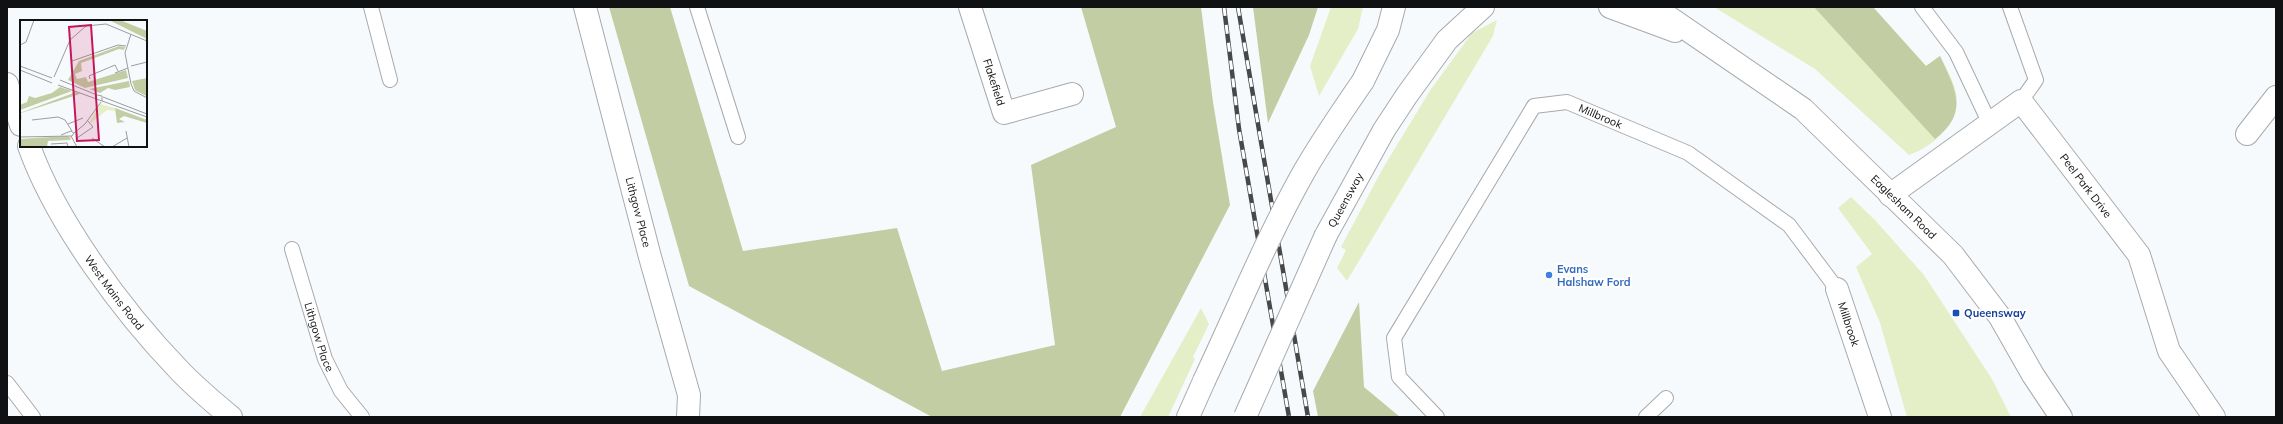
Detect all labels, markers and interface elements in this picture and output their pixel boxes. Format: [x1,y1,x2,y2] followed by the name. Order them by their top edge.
[20,20,147,147] inset map
[980,57,1008,107] street label: Flakefield
[1576,101,1625,132] street label: Millbrook
[2057,151,2115,221] street label: Peel Park Drive
[1325,170,1366,230] street label: Queensway
[1868,172,1939,242] street label: Eaglesham Road
[623,176,654,249] street label: Lithgow Place
[81,252,147,333] street label: West Mains Road
[1557,262,1631,289] place label: Evans Halshaw Ford
[1544,270,1554,280] marker: Evans Halshaw Ford
[1835,300,1863,348] street label: Millbrook
[301,301,337,374] street label: Lithgow Place
[1964,306,2026,320] place label: Queensway
[1951,308,1961,318] marker: Queensway

